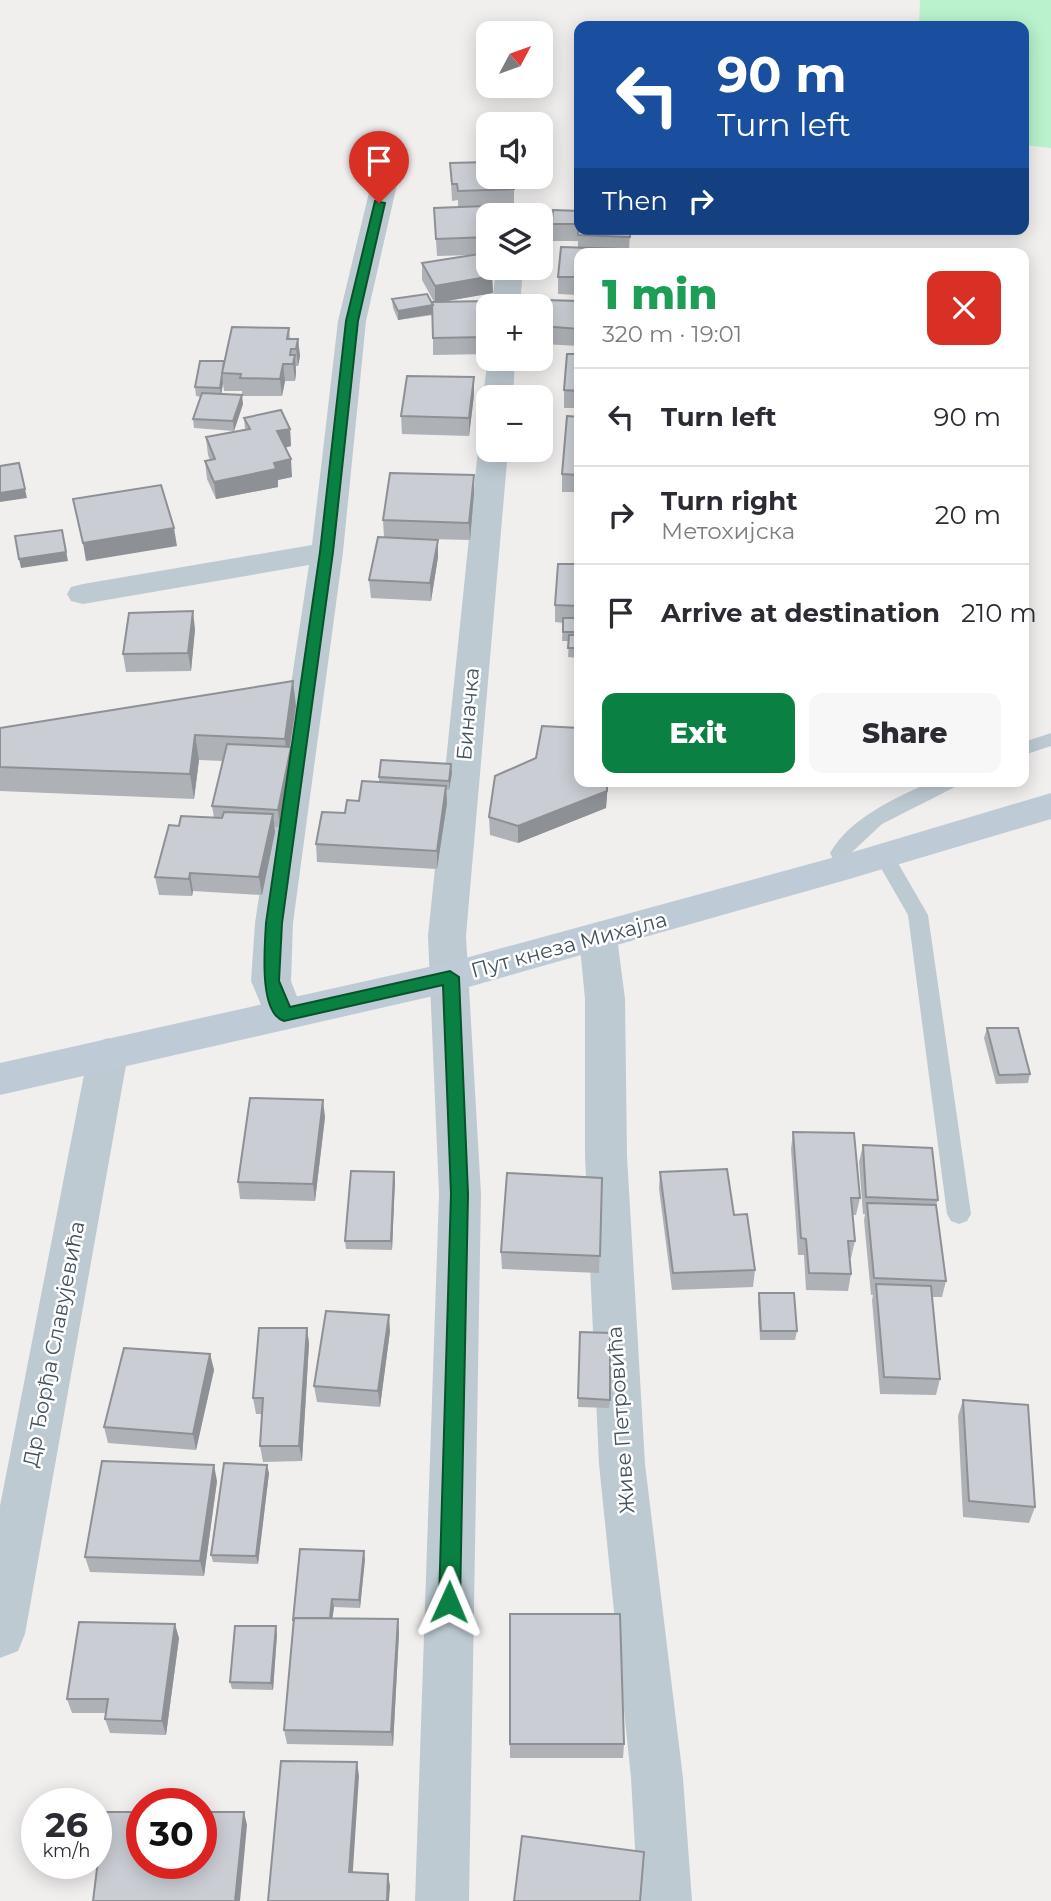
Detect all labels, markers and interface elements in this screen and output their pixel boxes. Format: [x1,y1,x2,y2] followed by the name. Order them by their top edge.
[476,21,553,98] north arrow
[476,21,553,462] map controls
[717,45,847,104] text: 90 m
[602,49,693,140] icon: left
[717,105,851,144] text: Turn left
[476,112,553,189] button: sound
[349,131,409,203] pin
[360,142,398,180] icon: arrive
[682,182,720,220] icon: right
[602,185,668,217] text: Then
[476,203,553,280] button: layers
[602,268,718,320] text: 1 min
[927,271,1001,345] button: close
[476,294,553,371] button: +
[602,320,742,348] text: 320 m · 19:01
[476,385,553,462] button: −
[602,398,640,436] icon: left
[661,401,777,433] text: Turn left
[934,401,1001,433] text: 90 m
[661,485,797,517] text: Turn right
[602,496,640,534] icon: right
[935,499,1001,531] text: 20 m
[661,517,795,545] text: Метохијска
[602,594,640,632] icon: arrive
[661,597,940,629] text: Arrive at destination
[961,597,1037,629] text: 210 m
[451,667,484,761] street label: Биначка
[602,693,795,773] button: Exit
[809,693,1001,773] button: Share
[468,906,670,983] street label: Пут кнеза Михајла
[17,1219,90,1469] street label: Др Ђорђа Славујевића
[601,1326,640,1515] street label: Живе Петровића
[412,1565,486,1639] position arrow
[126,1788,217,1879] speed limit sign: 30
[45,1803,88,1846] text: 26
[42,1840,91,1862] text: km/h

